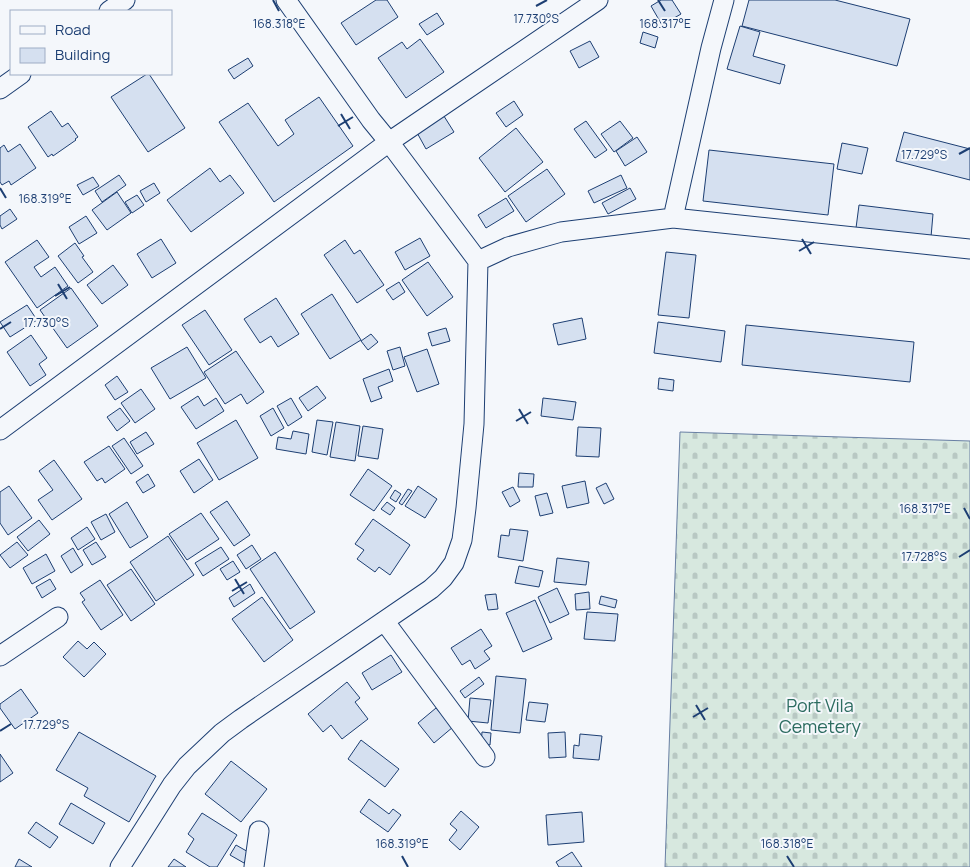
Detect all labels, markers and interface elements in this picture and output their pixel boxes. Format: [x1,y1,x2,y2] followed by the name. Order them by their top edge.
[10,10,172,75] legend
[513,10,559,27] text: 17.730°S
[253,15,305,32] text: 168.318°E
[639,15,691,32] text: 168.317°E
[55,19,91,40] text: Road
[55,44,110,65] text: Building
[901,146,947,163] text: 17.729°S
[18,190,72,207] text: 168.319°E
[23,314,69,331] text: 17.730°S
[899,500,951,517] text: 168.317°E
[901,548,947,565] text: 17.728°S
[779,693,862,738] park label: Port Vila Cemetery
[23,716,69,733] text: 17.729°S
[375,835,429,852] text: 168.319°E
[761,835,813,852] text: 168.318°E

